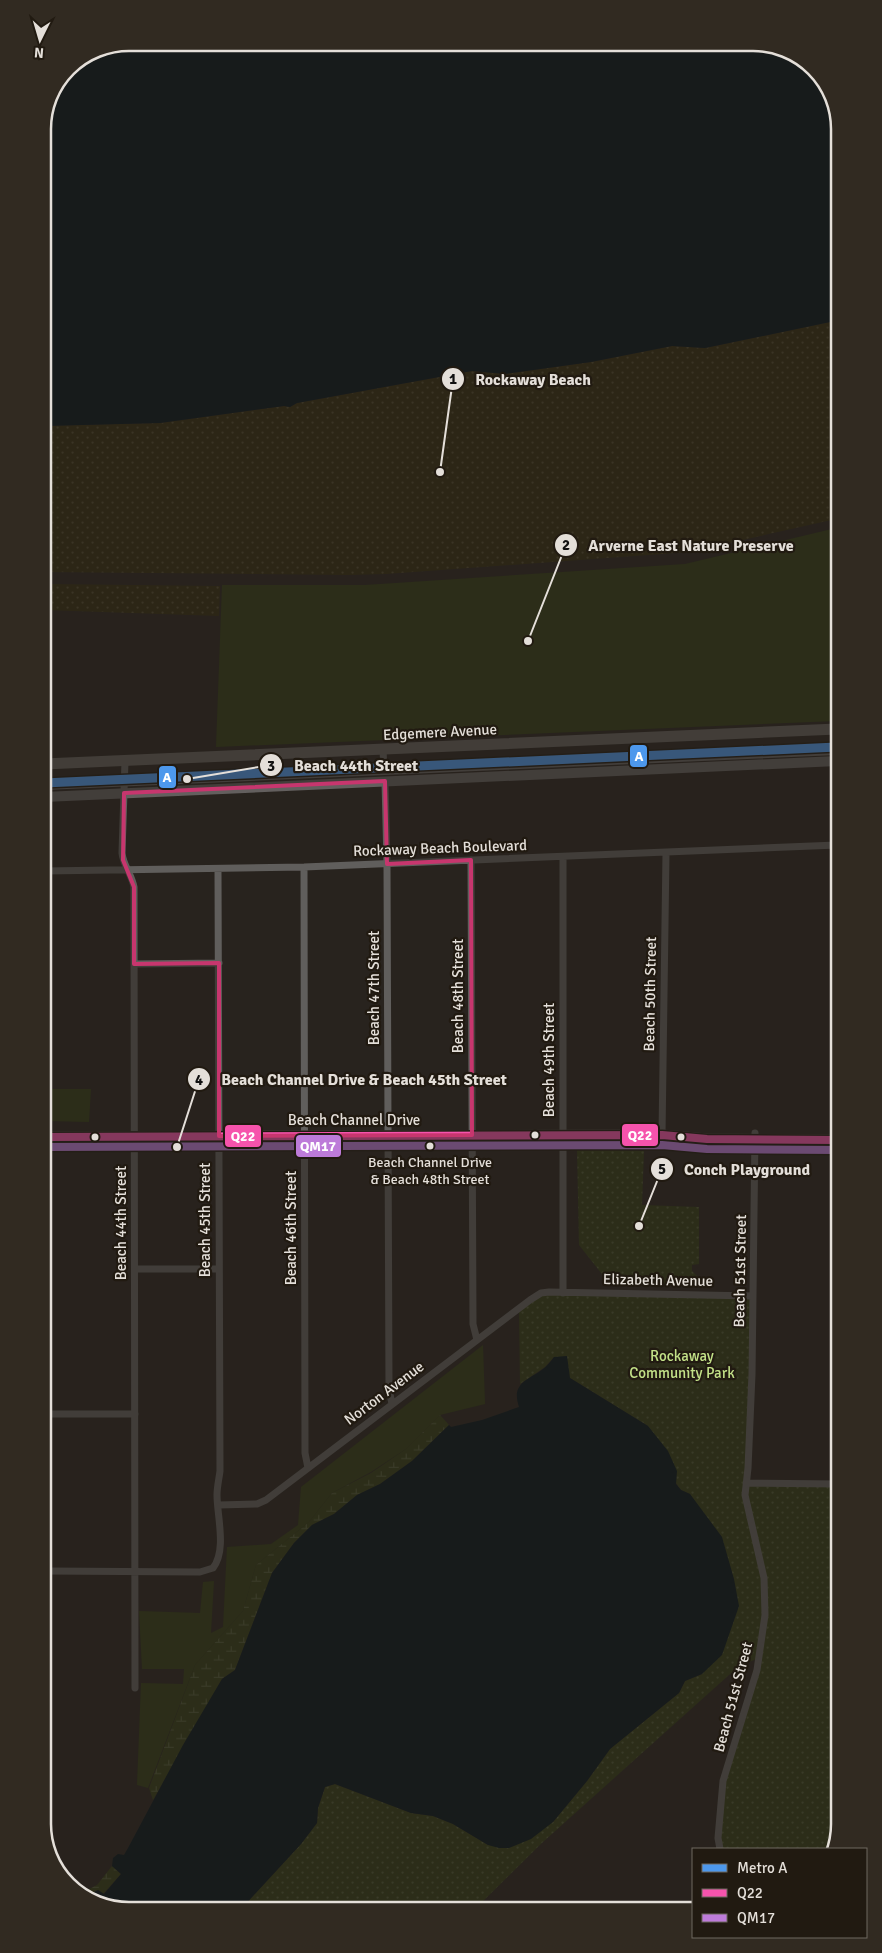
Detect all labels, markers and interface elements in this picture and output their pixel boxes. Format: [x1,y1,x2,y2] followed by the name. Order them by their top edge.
[15,15,65,65] north arrow
[33,44,45,61] text: N
[440,364,601,395] callout: Rockaway Beach
[449,370,457,388] text: 1
[475,370,591,390] text: Rockaway Beach
[554,530,804,561] callout: Arverne East Nature Preserve
[562,536,570,554] text: 2
[588,536,794,556] text: Arverne East Nature Preserve
[383,720,497,744] street label: Edgemere Avenue
[629,744,648,768] line badge: A
[635,748,644,765] text: A
[259,750,428,781] callout: Beach 44th Street
[294,756,418,776] text: Beach 44th Street
[267,757,275,775] text: 3
[158,765,177,789] line badge: A
[163,769,172,786] text: A
[353,836,527,860] street label: Rockaway Beach Boulevard
[365,931,383,1045] street label: Beach 47th Street
[640,937,660,1051] street label: Beach 50th Street
[449,939,467,1053] street label: Beach 48th Street
[540,1003,558,1117] street label: Beach 49th Street
[187,1064,517,1095] callout: Beach Channel Drive & Beach 45th Street
[221,1070,507,1090] text: Beach Channel Drive & Beach 45th Street
[195,1071,203,1089] text: 4
[288,1111,420,1129] street label: Beach Channel Drive
[621,1123,659,1147] line badge: Q22
[224,1124,262,1148] line badge: Q22
[628,1127,652,1144] text: Q22
[231,1128,255,1145] text: Q22
[530,1130,540,1140] unlabelled marker
[90,1132,100,1142] unlabelled marker
[676,1132,686,1142] unlabelled marker
[295,1134,342,1158] line badge: QM17
[300,1138,337,1155] text: QM17
[425,1141,435,1151] marker: Beach Channel Drive & Beach 48th Street
[368,1154,492,1188] place label: Beach Channel Drive & Beach 48th Street
[649,1154,820,1185] callout: Conch Playground
[658,1160,666,1178] text: 5
[684,1160,810,1180] text: Conch Playground
[196,1163,214,1277] street label: Beach 45th Street
[112,1166,130,1280] street label: Beach 44th Street
[282,1171,300,1285] street label: Beach 46th Street
[730,1214,750,1328] street label: Beach 51st Street
[603,1270,713,1290] street label: Elizabeth Avenue
[629,1347,735,1382] park label: Rockaway Community Park
[341,1357,427,1429] street label: Norton Avenue
[710,1640,756,1754] street label: Beach 51st Street
[692,1848,867,1938] legend
[737,1859,787,1877] text: Metro A
[737,1884,763,1902] text: Q22
[737,1909,775,1927] text: QM17

